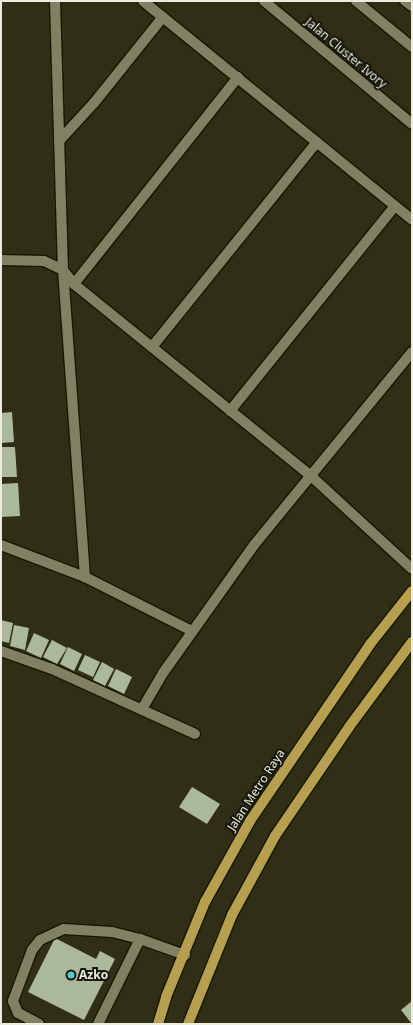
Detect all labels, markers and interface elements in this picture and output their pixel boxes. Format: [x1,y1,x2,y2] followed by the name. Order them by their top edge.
[302,15,390,91] street label: Jalan Cluster Ivory
[224,746,288,834] street label: Jalan Metro Raya
[79,968,108,982] place label: Azko
[66,970,76,980] marker: Azko

